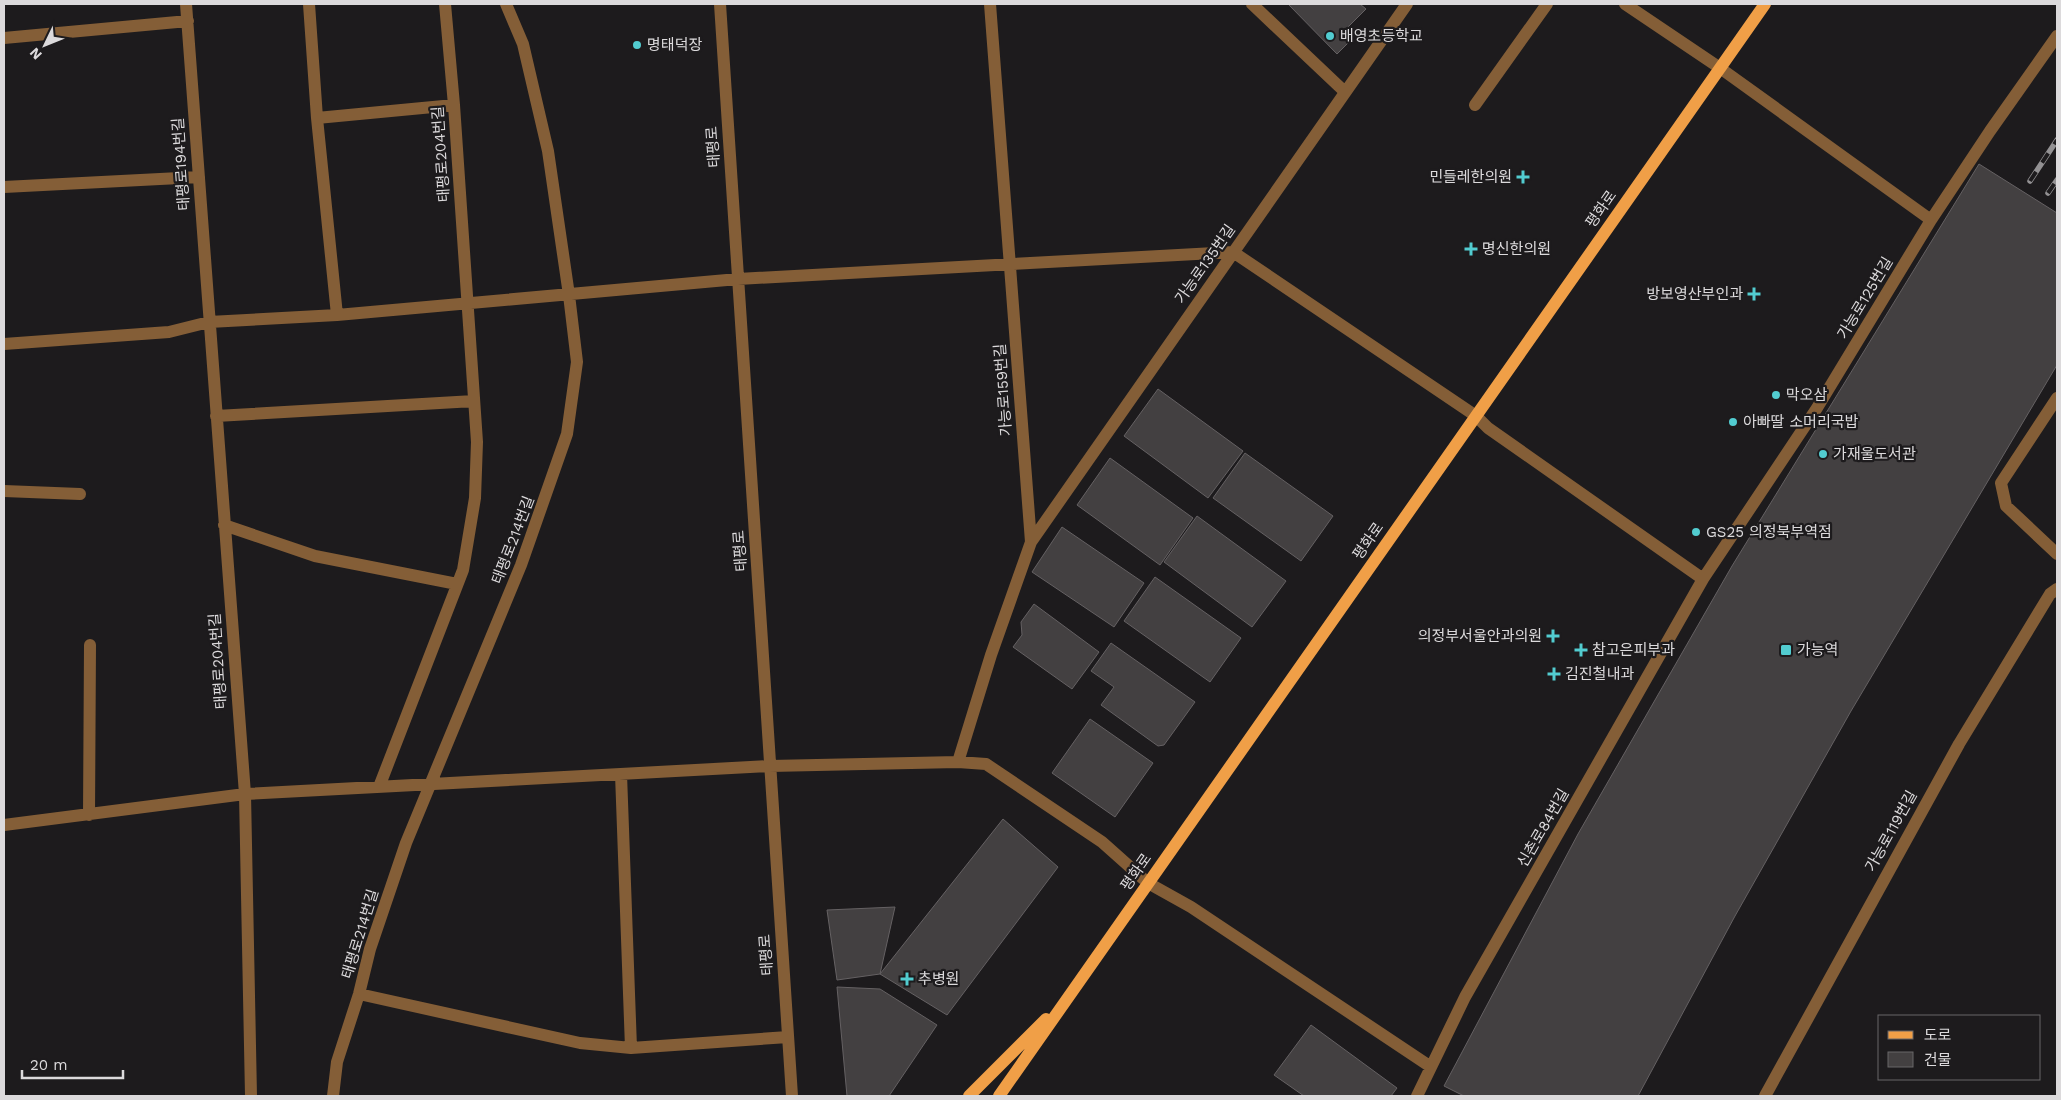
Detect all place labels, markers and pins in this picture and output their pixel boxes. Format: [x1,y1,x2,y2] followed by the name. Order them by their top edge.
[1340,27,1423,45] place label: 배영초등학교
[1324,30,1336,42] marker: 배영초등학교
[647,36,702,54] place label: 명태덕장
[631,39,643,51] marker: 명태덕장
[1429,168,1512,186] place label: 민들레한의원
[1516,170,1530,184] marker: 민들레한의원
[1482,240,1551,258] place label: 명신한의원
[1464,242,1478,256] marker: 명신한의원
[1646,285,1743,303] place label: 방보영산부인과
[1747,287,1761,301] marker: 방보영산부인과
[1786,386,1828,404] place label: 막오삼
[1770,389,1782,401] marker: 막오삼
[1743,413,1859,431] place label: 아빠딸 소머리국밥
[1727,416,1739,428] marker: 아빠딸 소머리국밥
[1833,445,1916,463] place label: 가재울도서관
[1817,448,1829,460] marker: 가재울도서관
[1706,523,1832,541] place label: GS25 의정북부역점
[1690,526,1702,538] marker: GS25 의정북부역점
[1418,627,1542,645] place label: 의정부서울안과의원
[1546,629,1560,643] marker: 의정부서울안과의원
[1592,641,1675,659] place label: 참고은피부과
[1797,641,1838,659] place label: 가능역
[1574,643,1588,657] marker: 참고은피부과
[1779,643,1793,657] marker: 가능역
[1565,665,1634,683] place label: 김진철내과
[1547,667,1561,681] marker: 김진철내과
[918,970,959,988] place label: 추병원
[900,972,914,986] marker: 추병원

